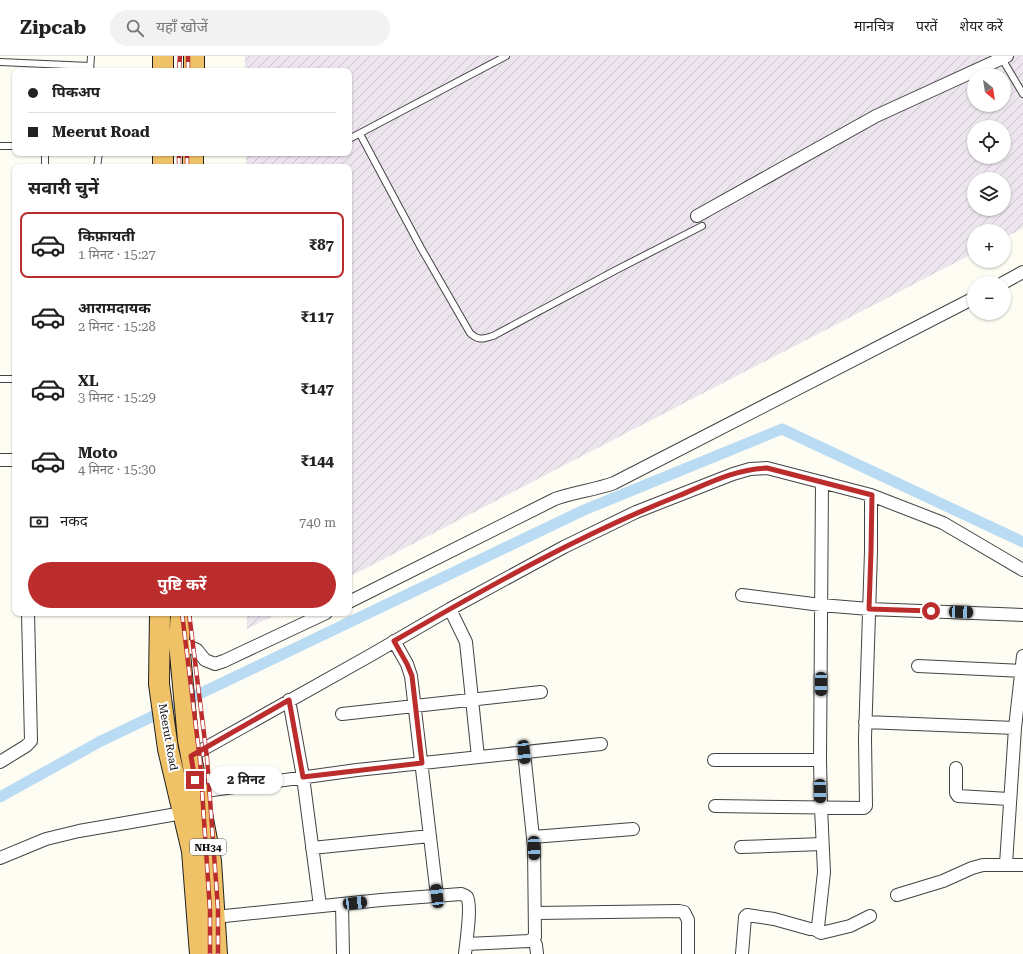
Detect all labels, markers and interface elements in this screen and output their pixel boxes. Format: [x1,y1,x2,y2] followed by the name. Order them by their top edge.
[110,10,390,46] search box
[20,16,86,39] text: Zipcab
[124,17,146,39] icon: search
[156,18,208,36] text: यहाँ खोजें
[854,18,894,34] text: मानचित्र
[916,18,938,34] text: परतें
[960,18,1003,34] text: शेयर करें
[967,68,1011,112] north arrow
[967,68,1011,320] map controls
[52,83,100,101] text: पिकअप
[967,120,1011,164] button: locate
[52,123,150,141] text: Meerut Road
[967,172,1011,216] button: layers
[28,177,99,198] text: सवारी चुनें
[967,224,1011,268] button: +
[30,227,66,263] icon: car
[78,227,135,245] text: किफ़ायती
[309,236,334,254] text: ₹87
[78,247,156,262] text: 1 मिनट · 15:27
[967,276,1011,320] button: −
[30,299,66,335] icon: car
[78,299,151,317] text: आरामदायक
[300,308,334,326] text: ₹117
[78,319,156,334] text: 2 मिनट · 15:28
[30,371,66,407] icon: car
[78,372,99,390] text: XL
[300,380,334,398] text: ₹147
[78,390,156,405] text: 3 मिनट · 15:29
[30,443,66,479] icon: car
[78,444,118,462] text: Moto
[300,452,334,470] text: ₹144
[78,462,156,477] text: 4 मिनट · 15:30
[28,511,50,533] icon: cash
[60,512,88,530] text: नकद
[299,515,336,530] text: 740 m
[28,562,336,608] button: पुष्टि करें
[922,602,940,620] route start
[949,606,973,618] car
[815,672,827,696] car
[156,702,180,772] street label: Meerut Road
[517,739,531,765] car
[209,766,283,794] callout: 2 मिनट
[186,771,204,789] route end
[227,772,265,787] text: 2 मिनट
[814,779,826,803] car
[528,836,540,860] car
[190,839,226,855] road number: NH34
[430,883,444,909] car
[342,896,368,910] car

